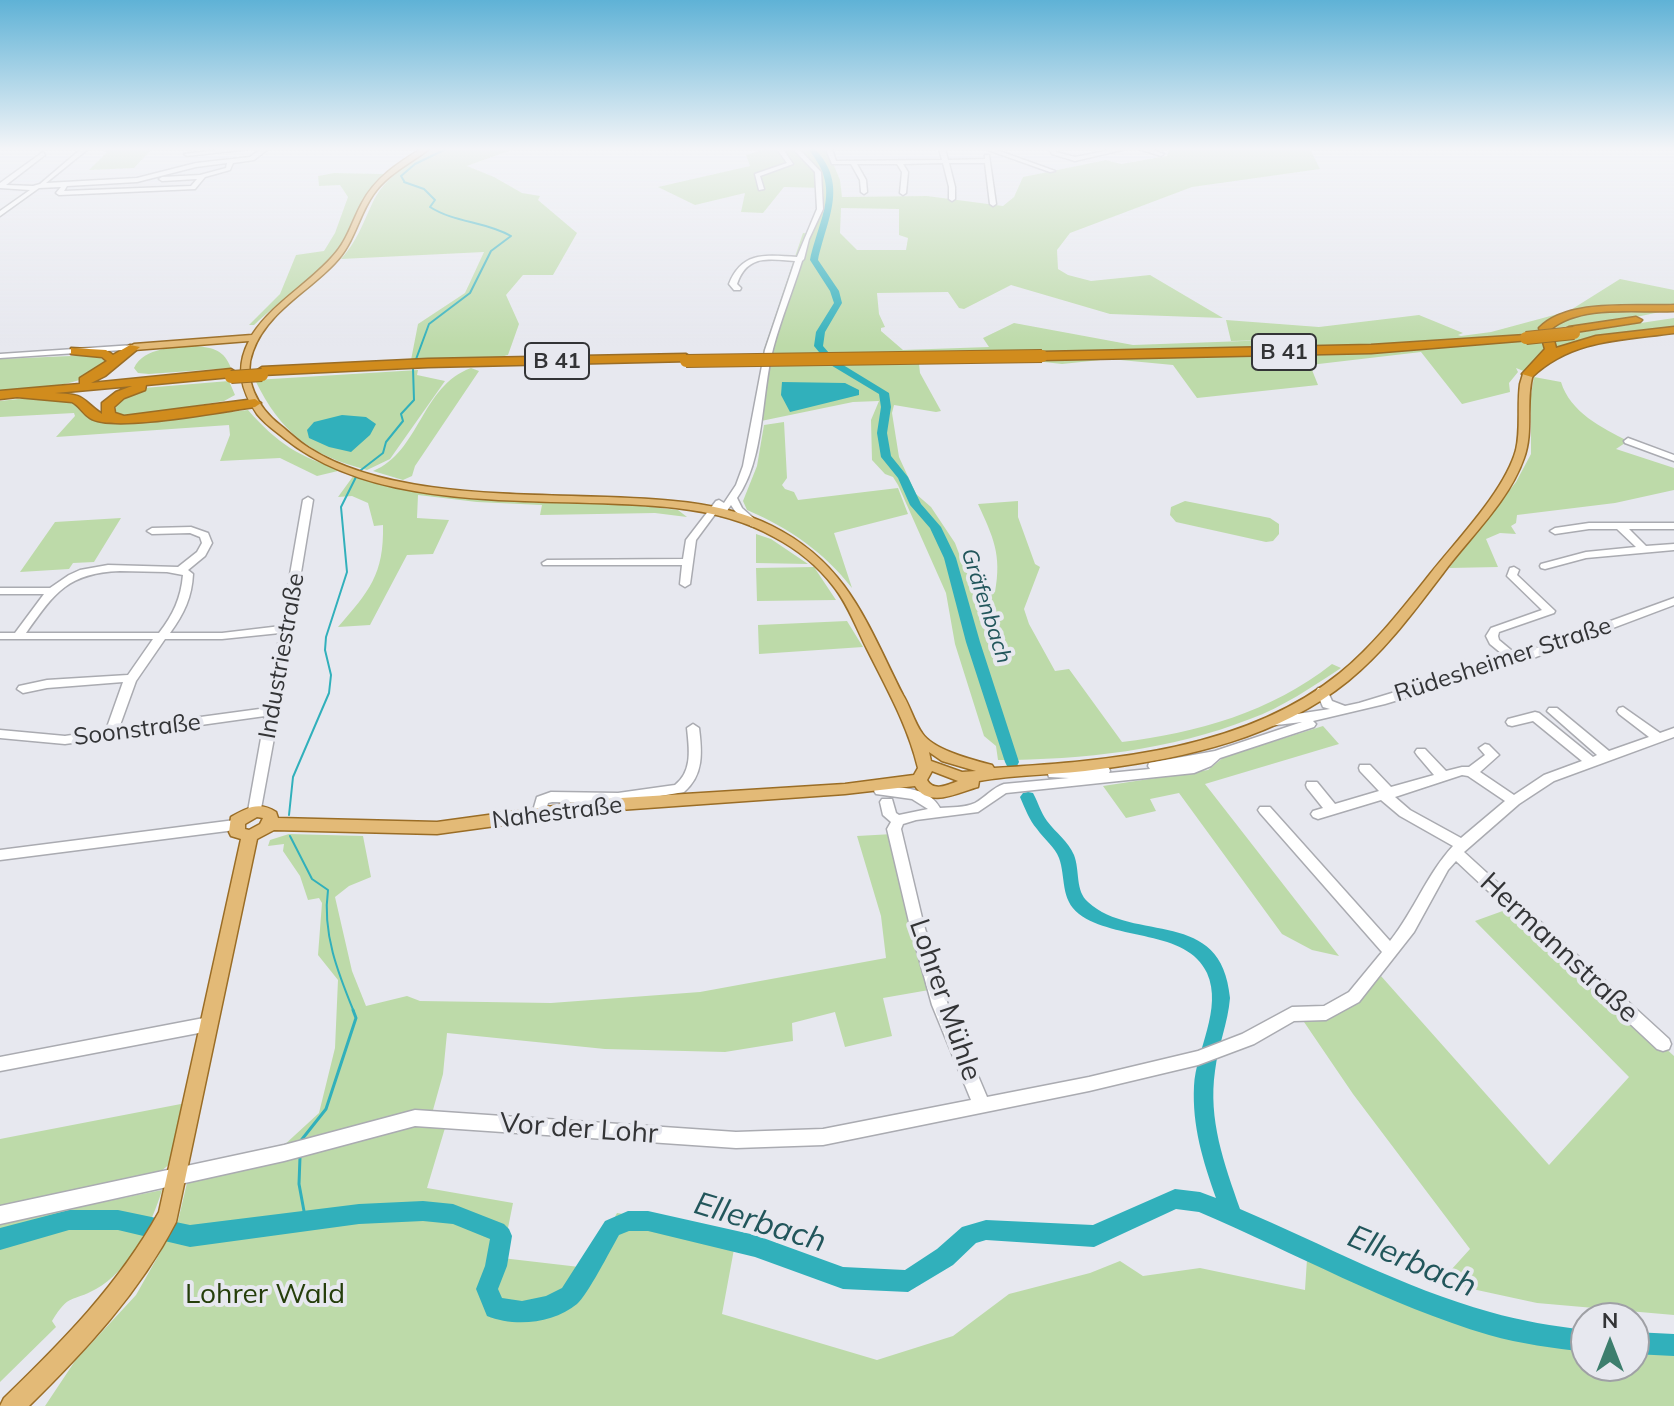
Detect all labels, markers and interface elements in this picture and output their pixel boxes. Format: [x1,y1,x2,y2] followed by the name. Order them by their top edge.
[1252,334,1316,370] road number: B 41
[525,343,589,379] road number: B 41
[955,545,1017,667] water label: Gräfenbach
[253,571,311,741] street label: Industriestraße
[1391,611,1615,709] street label: Rüdesheimer Straße
[72,708,202,752] street label: Soonstraße
[490,791,624,835] street label: Nahestraße
[1473,866,1645,1030] street label: Hermannstraße
[902,915,988,1085] street label: Lohrer Mühle
[499,1107,659,1151] street label: Vor der Lohr
[689,1185,831,1261] water label: Ellerbach
[1342,1218,1482,1306] water label: Ellerbach
[185,1278,345,1312] park label: Lohrer Wald
[1570,1302,1650,1382] north arrow
[1602,1306,1618,1334] text: N

